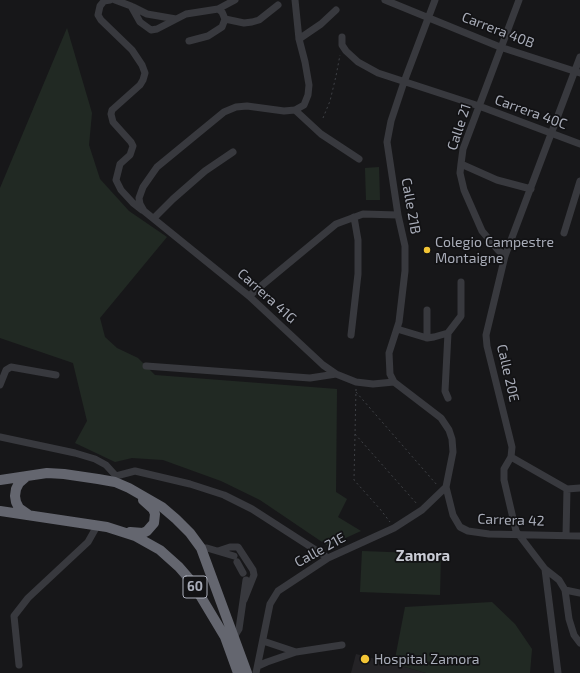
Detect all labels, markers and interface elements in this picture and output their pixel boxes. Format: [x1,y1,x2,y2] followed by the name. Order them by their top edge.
[459,8,537,52] street label: Carrera 40B
[493,91,569,133] street label: Carrera 40C
[444,102,474,152] street label: Calle 21
[398,177,424,235] street label: Calle 21B
[435,234,554,266] place label: Colegio Campestre Montaigne
[422,245,432,255] marker: Colegio Campestre Montaigne
[234,265,300,327] street label: Carrera 41G
[493,342,523,404] street label: Calle 20E
[477,510,545,530] street label: Carrera 42
[291,529,349,571] street label: Calle 21E
[396,547,450,565] district label: Zamora
[183,576,207,598] road number: 60
[374,651,479,667] place label: Hospital Zamora
[359,653,371,665] marker: Hospital Zamora

